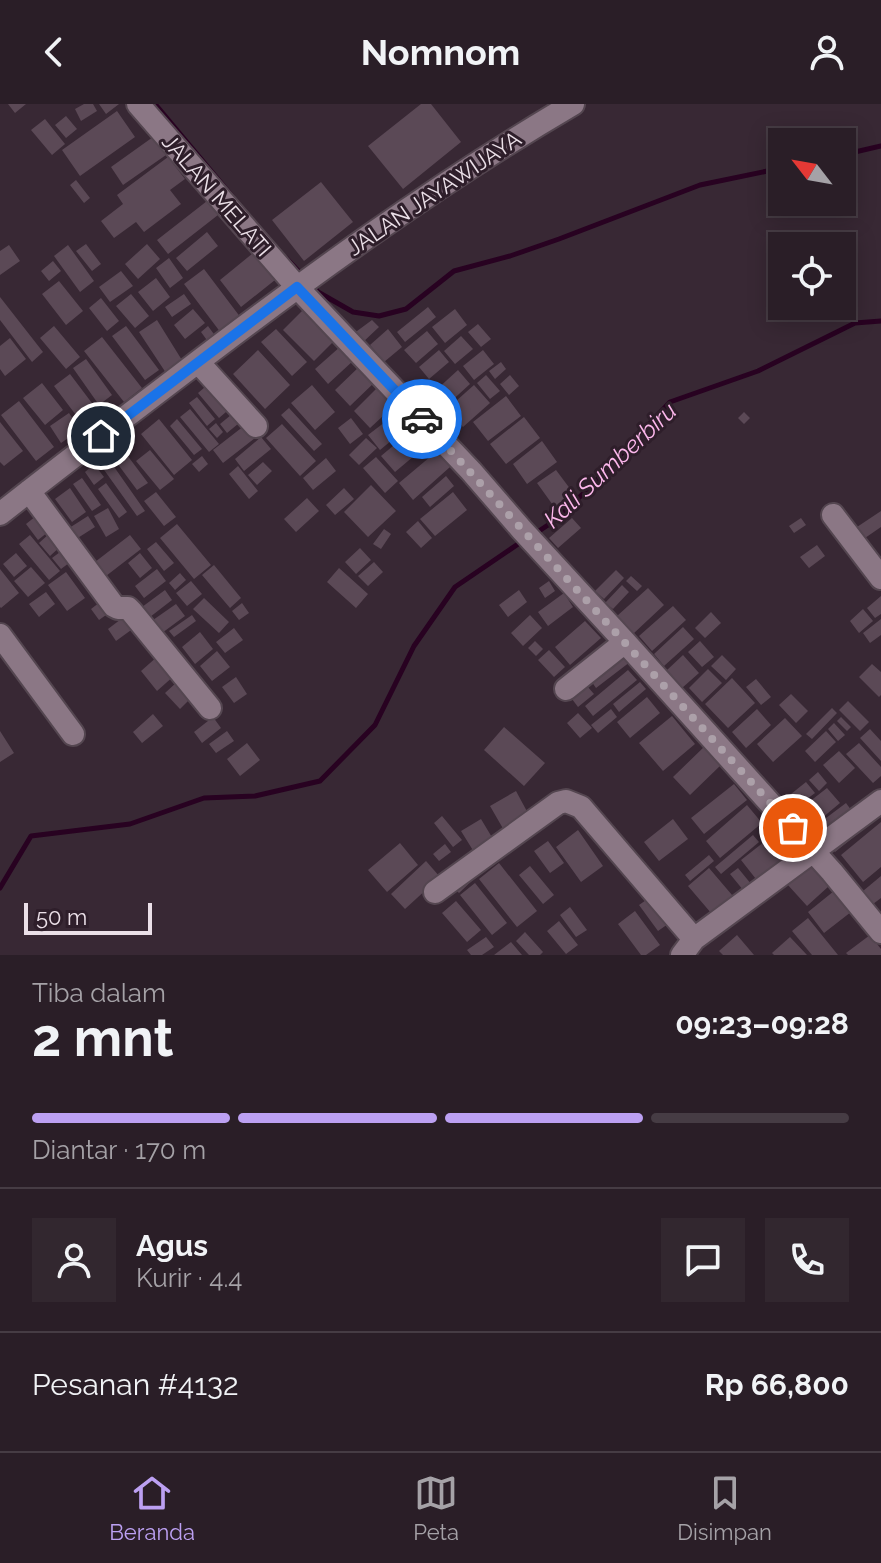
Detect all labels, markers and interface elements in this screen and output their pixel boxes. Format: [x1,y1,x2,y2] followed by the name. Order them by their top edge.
[32,30,76,74] icon: back
[805,30,849,74] icon: person
[361,31,520,73] text: Nomnom
[342,125,526,261] street label: JALAN JAYAWIJAYA
[768,128,856,216] north arrow
[768,128,856,320] map controls
[157,129,277,261] street label: JALAN MELATI
[768,232,856,320] button: locate
[382,379,462,459] courier
[538,396,682,534] water label: Kali Sumberbiru
[400,397,444,441] icon: car
[67,402,135,470] pin
[79,414,123,458] icon: home
[759,794,827,862] pin
[771,806,815,850] icon: bag
[24,899,152,935] scale bar
[36,904,87,930] text: 50 m
[32,978,166,1008] text: Tiba dalam
[675,1006,849,1041] text: 09:23–09:28
[32,1007,173,1068] text: 2 mnt
[32,1135,206,1165] text: Diantar · 170 m
[32,1218,116,1302] button: person
[661,1218,745,1302] button: chat
[765,1218,849,1302] button: phone
[136,1228,208,1263] text: Agus
[136,1263,243,1293] text: Kurir · 4.4
[32,1367,239,1402] text: Pesanan #4132
[705,1367,849,1402] text: Rp 66,800
[109,1471,195,1545] tab: Beranda
[413,1471,459,1545] tab: Peta
[677,1471,772,1545] tab: Disimpan

